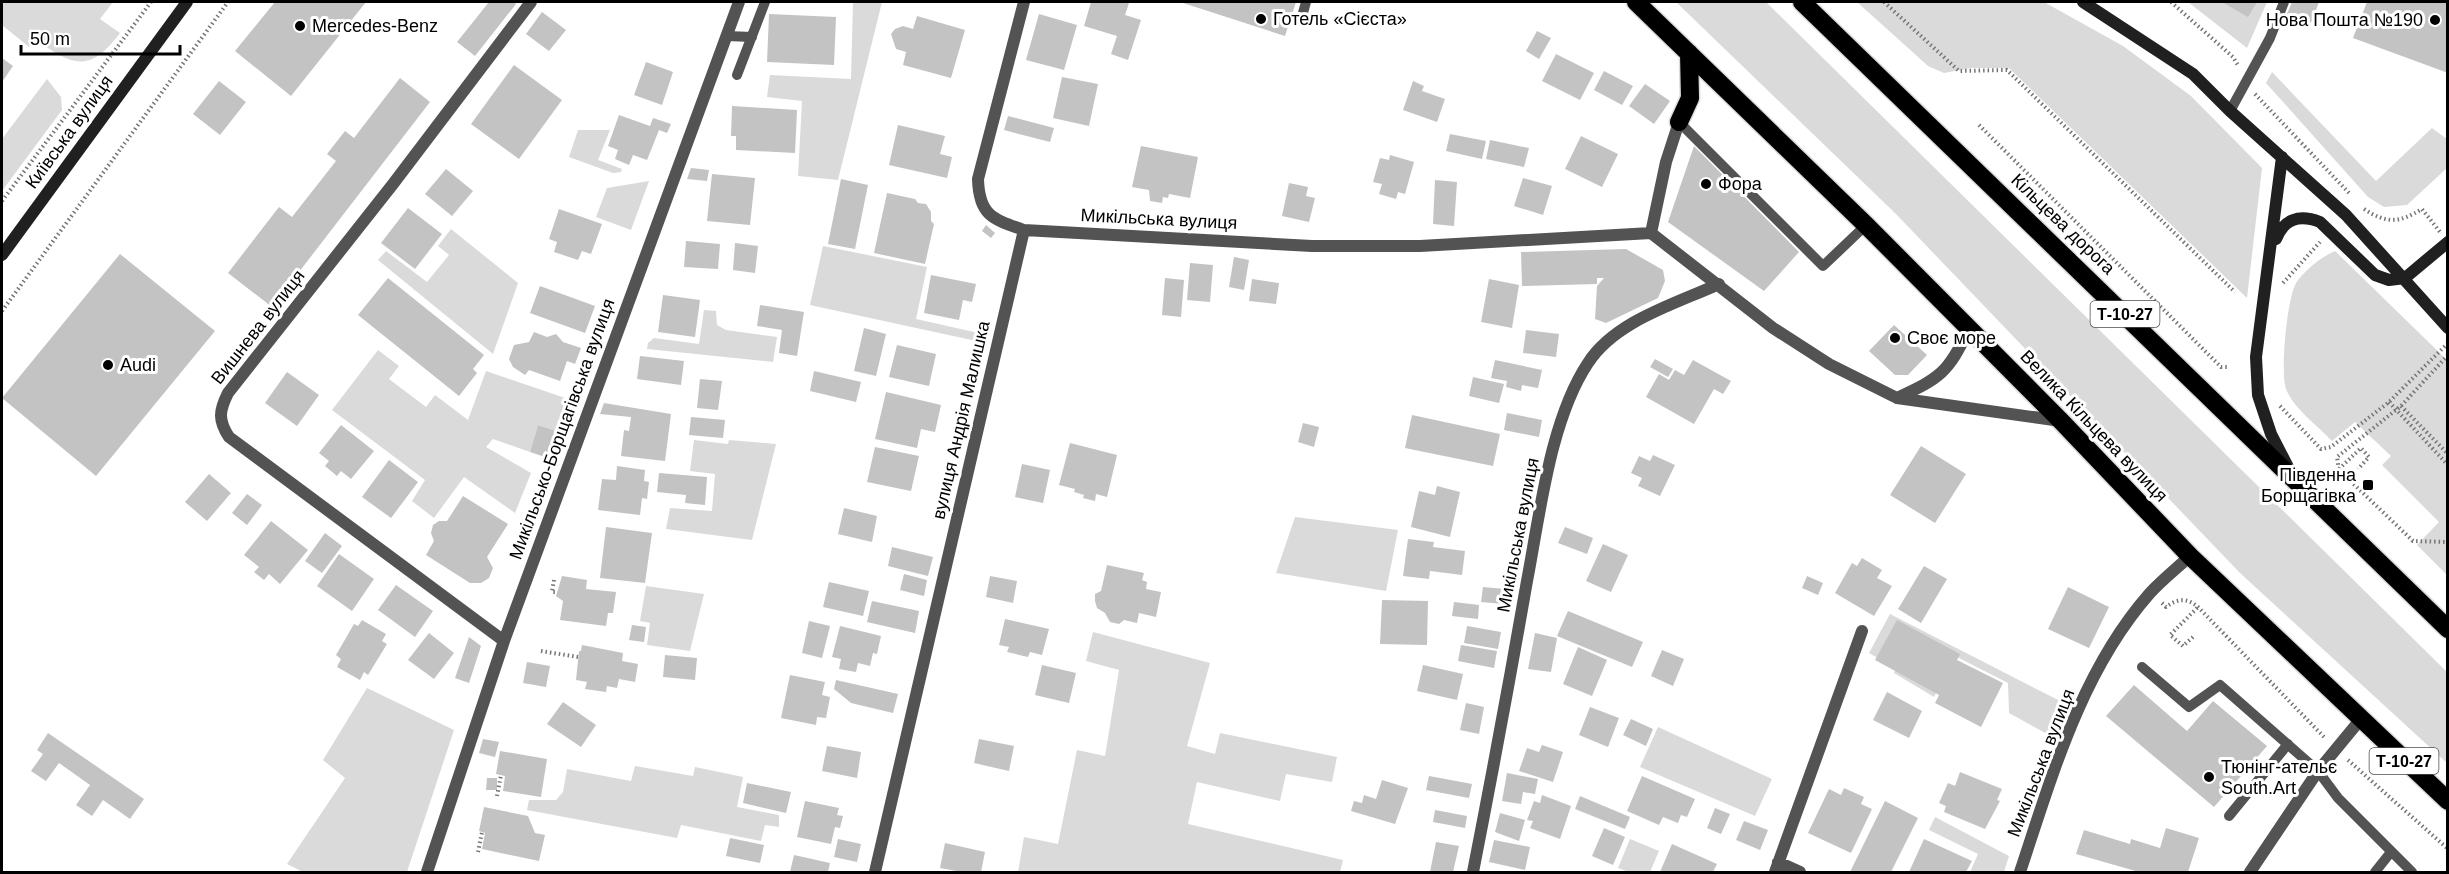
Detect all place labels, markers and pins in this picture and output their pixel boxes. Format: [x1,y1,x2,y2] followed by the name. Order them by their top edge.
[1273,9,1407,29] place label: Готель «Сієста»
[2266,10,2423,30] place label: Нова Пошта №190
[1254,12,1268,26] marker: Готель «Сієста»
[2428,13,2442,27] marker: Нова Пошта №190
[312,16,438,36] place label: Mercedes-Benz
[293,19,307,33] marker: Mercedes-Benz
[1718,174,1763,194] place label: Фора
[1699,177,1713,191] marker: Фора
[1907,328,1996,348] place label: Своє море
[1888,331,1902,345] marker: Своє море
[120,355,156,375] place label: Audi
[101,358,115,372] marker: Audi
[2261,465,2357,506] place label: Південна Борщагівка
[2361,478,2375,492] marker: Південна Борщагівка
[2221,757,2337,798] place label: Тюнінг-ательє South.Art
[2202,770,2216,784] marker: Тюнінг-ательє South.Art

